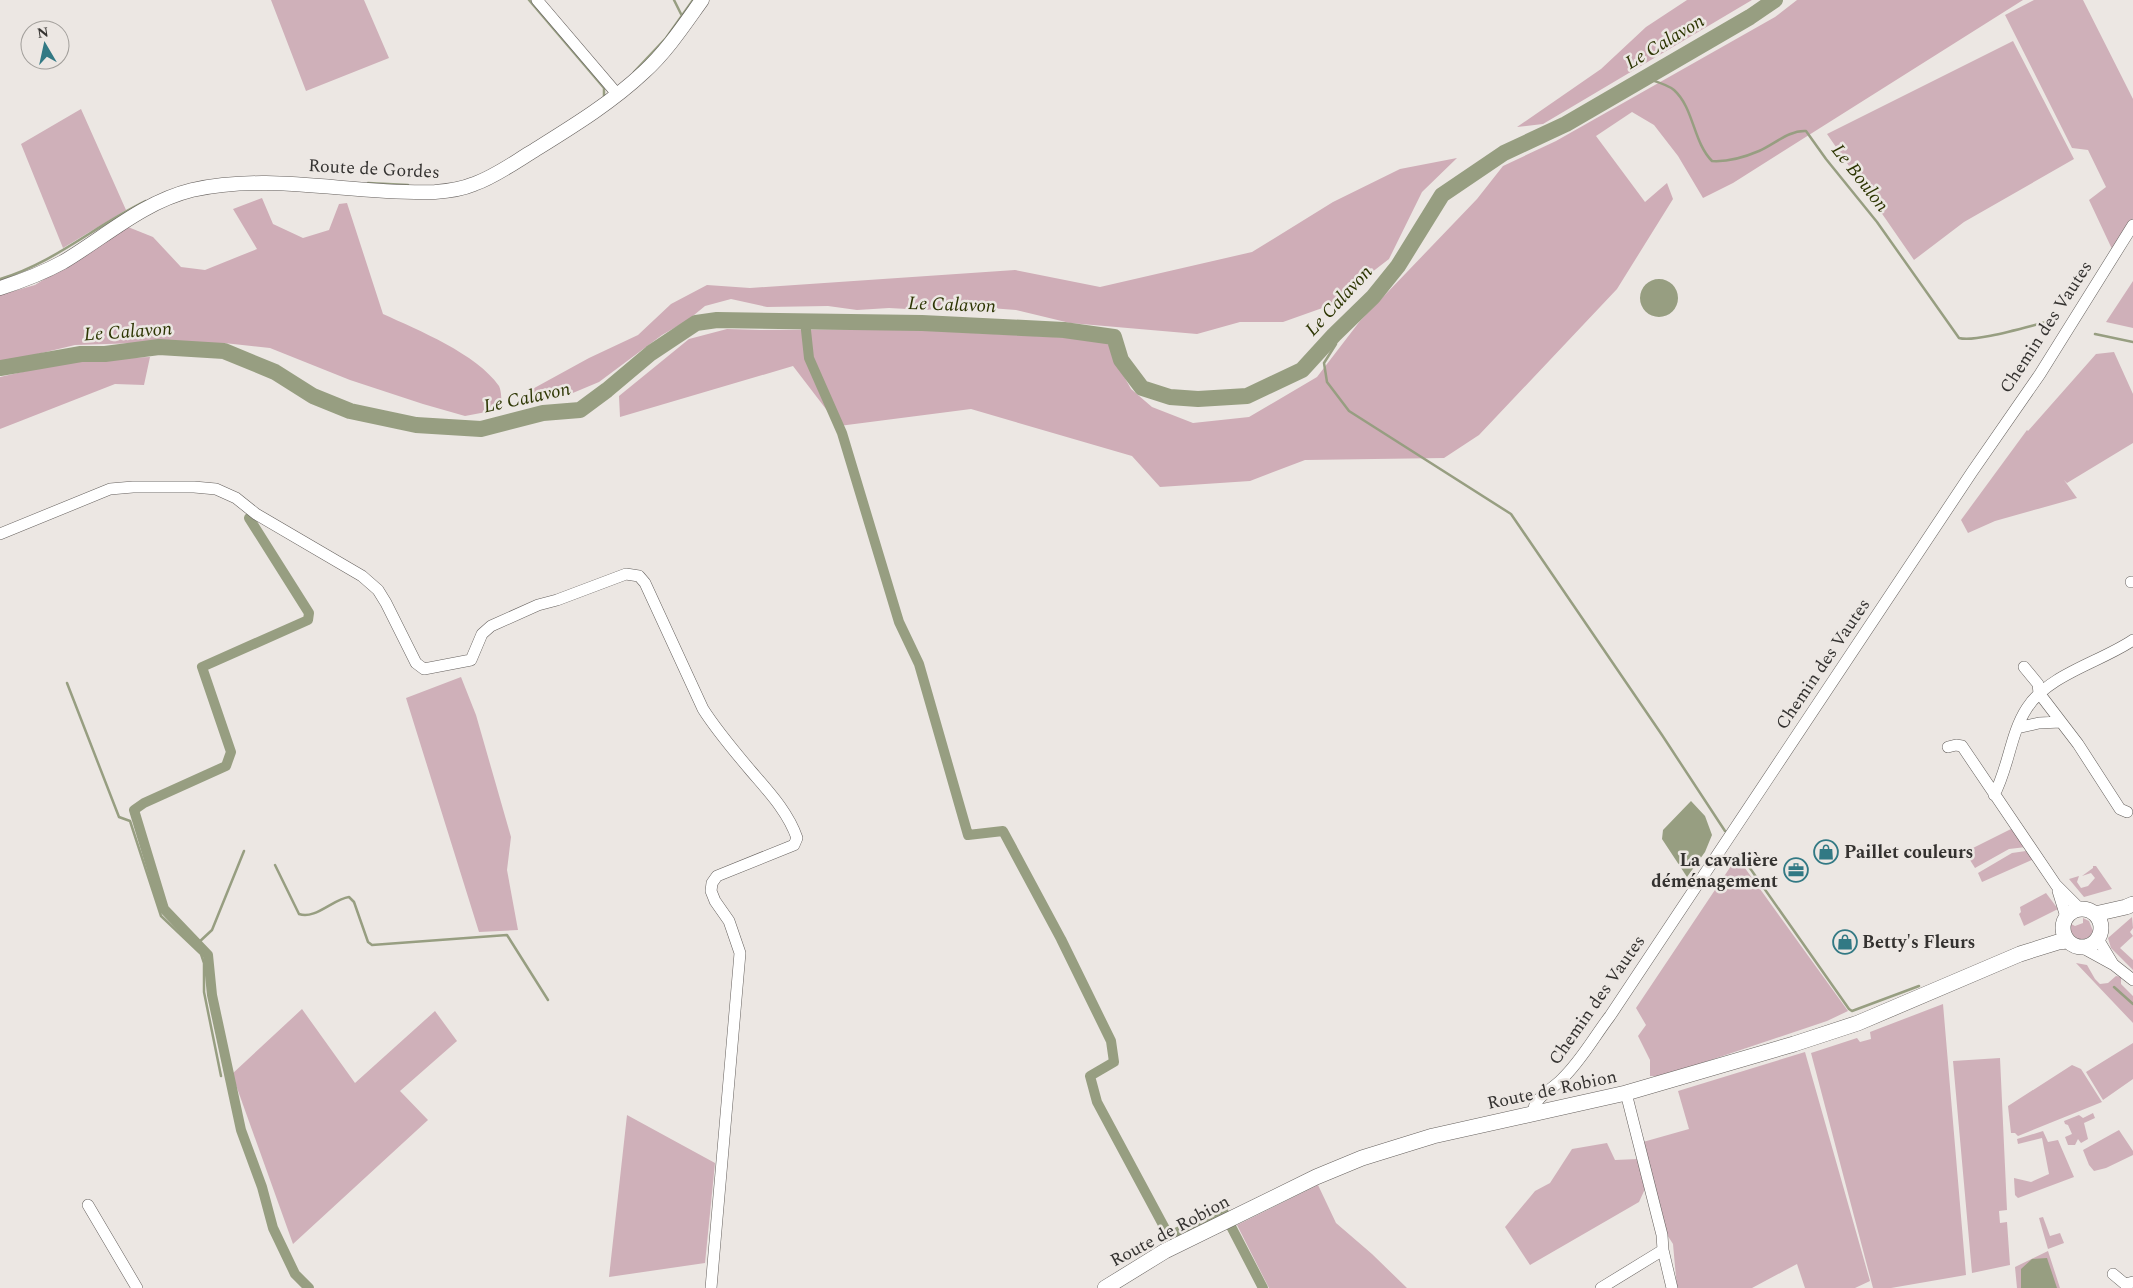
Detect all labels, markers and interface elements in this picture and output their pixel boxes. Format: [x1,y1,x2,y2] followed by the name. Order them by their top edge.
[1620,7,1710,77] water label: Le Calavon
[20,20,70,70] north arrow
[36,21,50,44] text: N
[1824,138,1896,218] water label: Le Boulon
[307,152,441,186] street label: Route de Gordes
[1993,255,2099,399] street label: Chemin des Vautes
[1298,259,1380,343] water label: Le Calavon
[907,289,997,321] water label: Le Calavon
[83,314,173,350] water label: Le Calavon
[481,375,573,421] water label: Le Calavon
[1769,593,1877,735] street label: Chemin des Vautes
[1813,839,1839,865] shop icon: Paillet couleurs
[1844,839,1973,866] place label: Paillet couleurs
[1651,847,1778,895] place label: La cavalière déménagement
[1783,857,1809,883] office icon: La cavalière déménagement
[1542,929,1652,1071] street label: Chemin des Vautes
[1832,929,1858,955] shop icon: Betty's Fleurs
[1862,929,1975,956] place label: Betty's Fleurs
[1485,1063,1619,1117] street label: Route de Robion
[1105,1188,1235,1274] street label: Route de Robion

